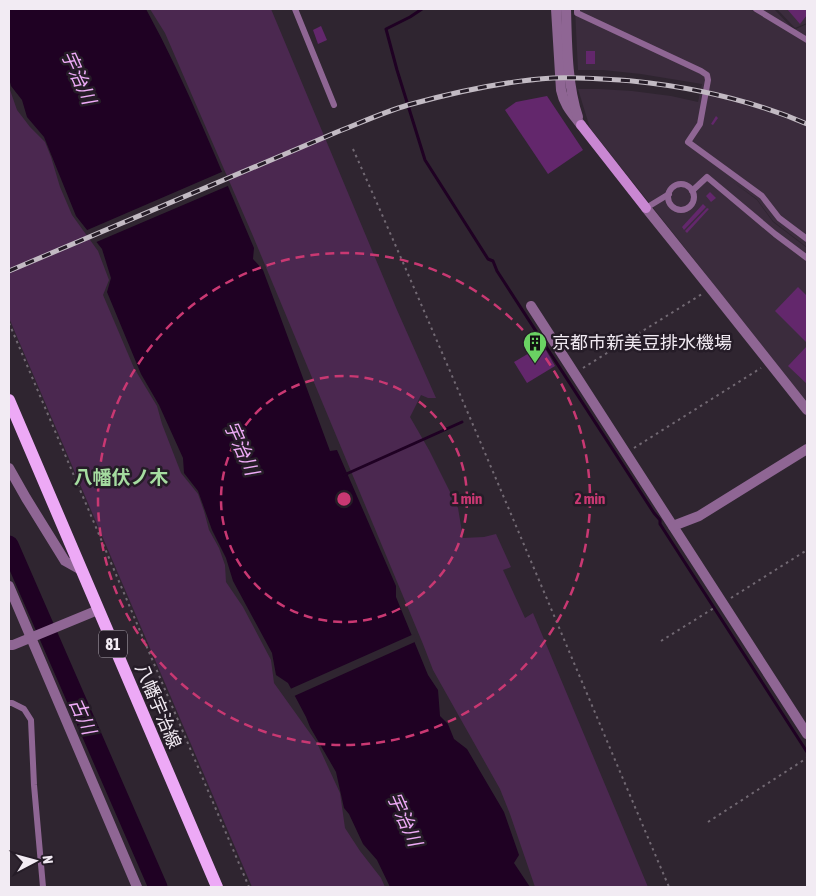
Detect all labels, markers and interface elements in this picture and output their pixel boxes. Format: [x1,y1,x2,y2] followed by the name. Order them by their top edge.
[57,46,101,109] water label: 宇治川
[522,330,548,364] building icon: 京都市新美豆排水機場
[552,332,732,353] place label: 京都市新美豆排水機場
[220,417,264,480] water label: 宇治川
[73,466,169,488] district label: 八幡伏ノ木
[335,490,353,508] centre of rings
[452,490,482,507] text: 1 min
[575,490,605,507] text: 2 min
[99,630,127,658] road number: 81
[131,660,186,751] street label: 八幡宇治線
[65,694,102,740] water label: 古川
[383,788,427,851] water label: 宇治川
[10,836,60,886] north arrow
[40,855,56,865] text: N

